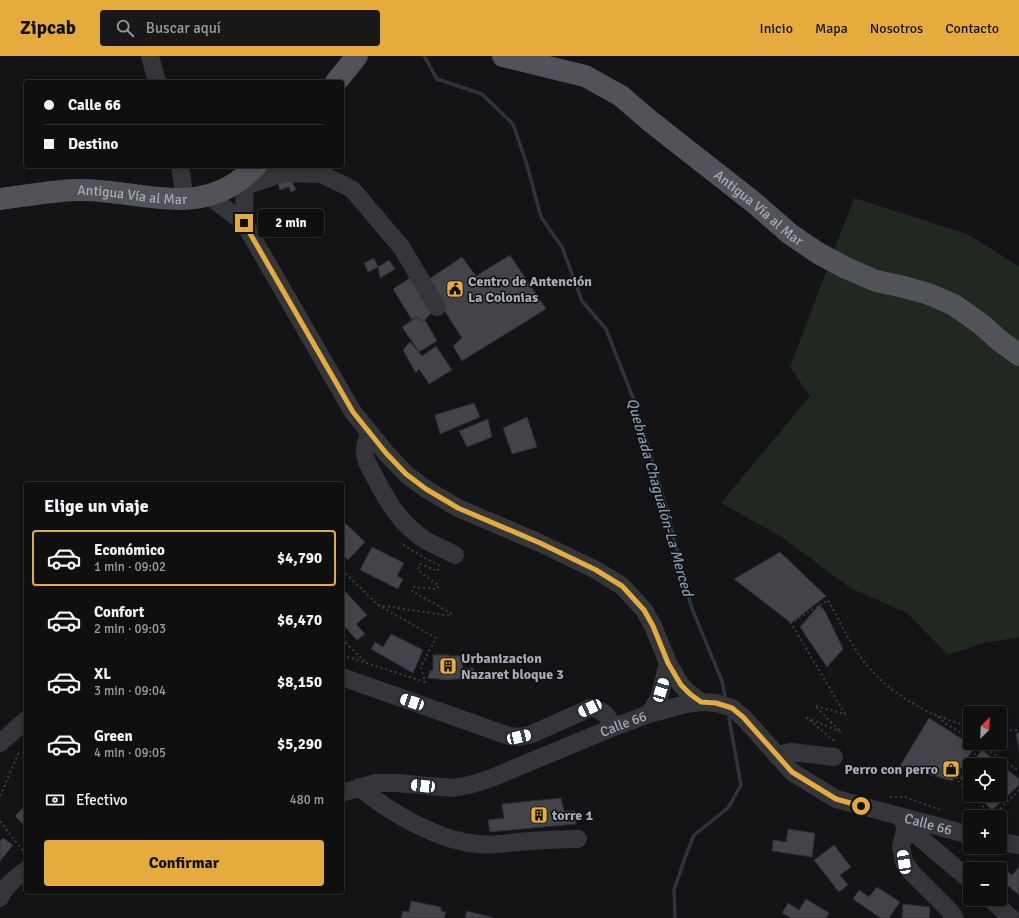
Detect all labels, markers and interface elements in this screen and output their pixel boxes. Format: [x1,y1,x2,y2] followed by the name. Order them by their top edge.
[100,10,380,46] search box
[20,16,76,40] text: Zipcab
[114,17,136,39] icon: search
[146,19,221,37] text: Buscar aquí
[760,20,793,37] text: Inicio
[815,20,848,37] text: Mapa
[870,20,923,37] text: Nosotros
[945,20,999,37] text: Contacto
[68,96,121,114] text: Calle 66
[68,135,118,153] text: Destino
[711,167,807,250] street label: Antigua Vía al Mar
[77,182,188,208] street label: Antigua Vía al Mar
[258,209,324,237] callout: 2 min
[235,214,253,232] route end
[275,215,307,231] text: 2 min
[468,273,592,306] place label: Centro de Antención La Colonias
[445,279,465,299] public building icon: Centro de Antención La Colonias
[623,396,697,600] water label: Quebrada Chagualón-La Merced
[44,495,149,517] text: Elige un viaje
[46,540,82,576] icon: car
[94,541,165,559] text: Económico
[277,549,322,567] text: $4,790
[94,559,166,575] text: 1 min · 09:02
[46,602,82,638] icon: car
[94,603,144,621] text: Confort
[277,611,322,629] text: $6,470
[94,621,166,637] text: 2 min · 09:03
[461,650,564,683] place label: Urbanizacion Nazaret bloque 3
[438,656,458,676] building icon: Urbanizacion Nazaret bloque 3
[46,664,82,700] icon: car
[94,665,111,683] text: XL
[277,673,322,691] text: $8,150
[652,677,670,703] car
[94,683,166,699] text: 3 min · 09:04
[399,692,425,712] car
[577,697,603,719] car
[963,706,1007,750] north arrow
[963,706,1007,906] map controls
[597,708,649,741] street label: Calle 66
[46,726,82,762] icon: car
[94,727,133,745] text: Green
[506,728,532,746] car
[277,735,322,753] text: $5,290
[94,745,166,761] text: 4 min · 09:05
[963,758,1007,802] button: locate
[941,759,961,779] shop icon: Perro con perro
[845,761,938,778] place label: Perro con perro
[410,779,436,793] car
[44,789,66,811] icon: cash
[76,791,128,809] text: Efectivo
[290,792,324,808] text: 480 m
[852,797,870,815] route start
[529,805,549,825] building icon: torre 1
[551,807,593,824] place label: torre 1
[903,810,954,839] street label: Calle 66
[963,810,1007,854] button: +
[44,840,324,886] button: Confirmar
[896,849,912,875] car
[963,862,1007,906] button: −

